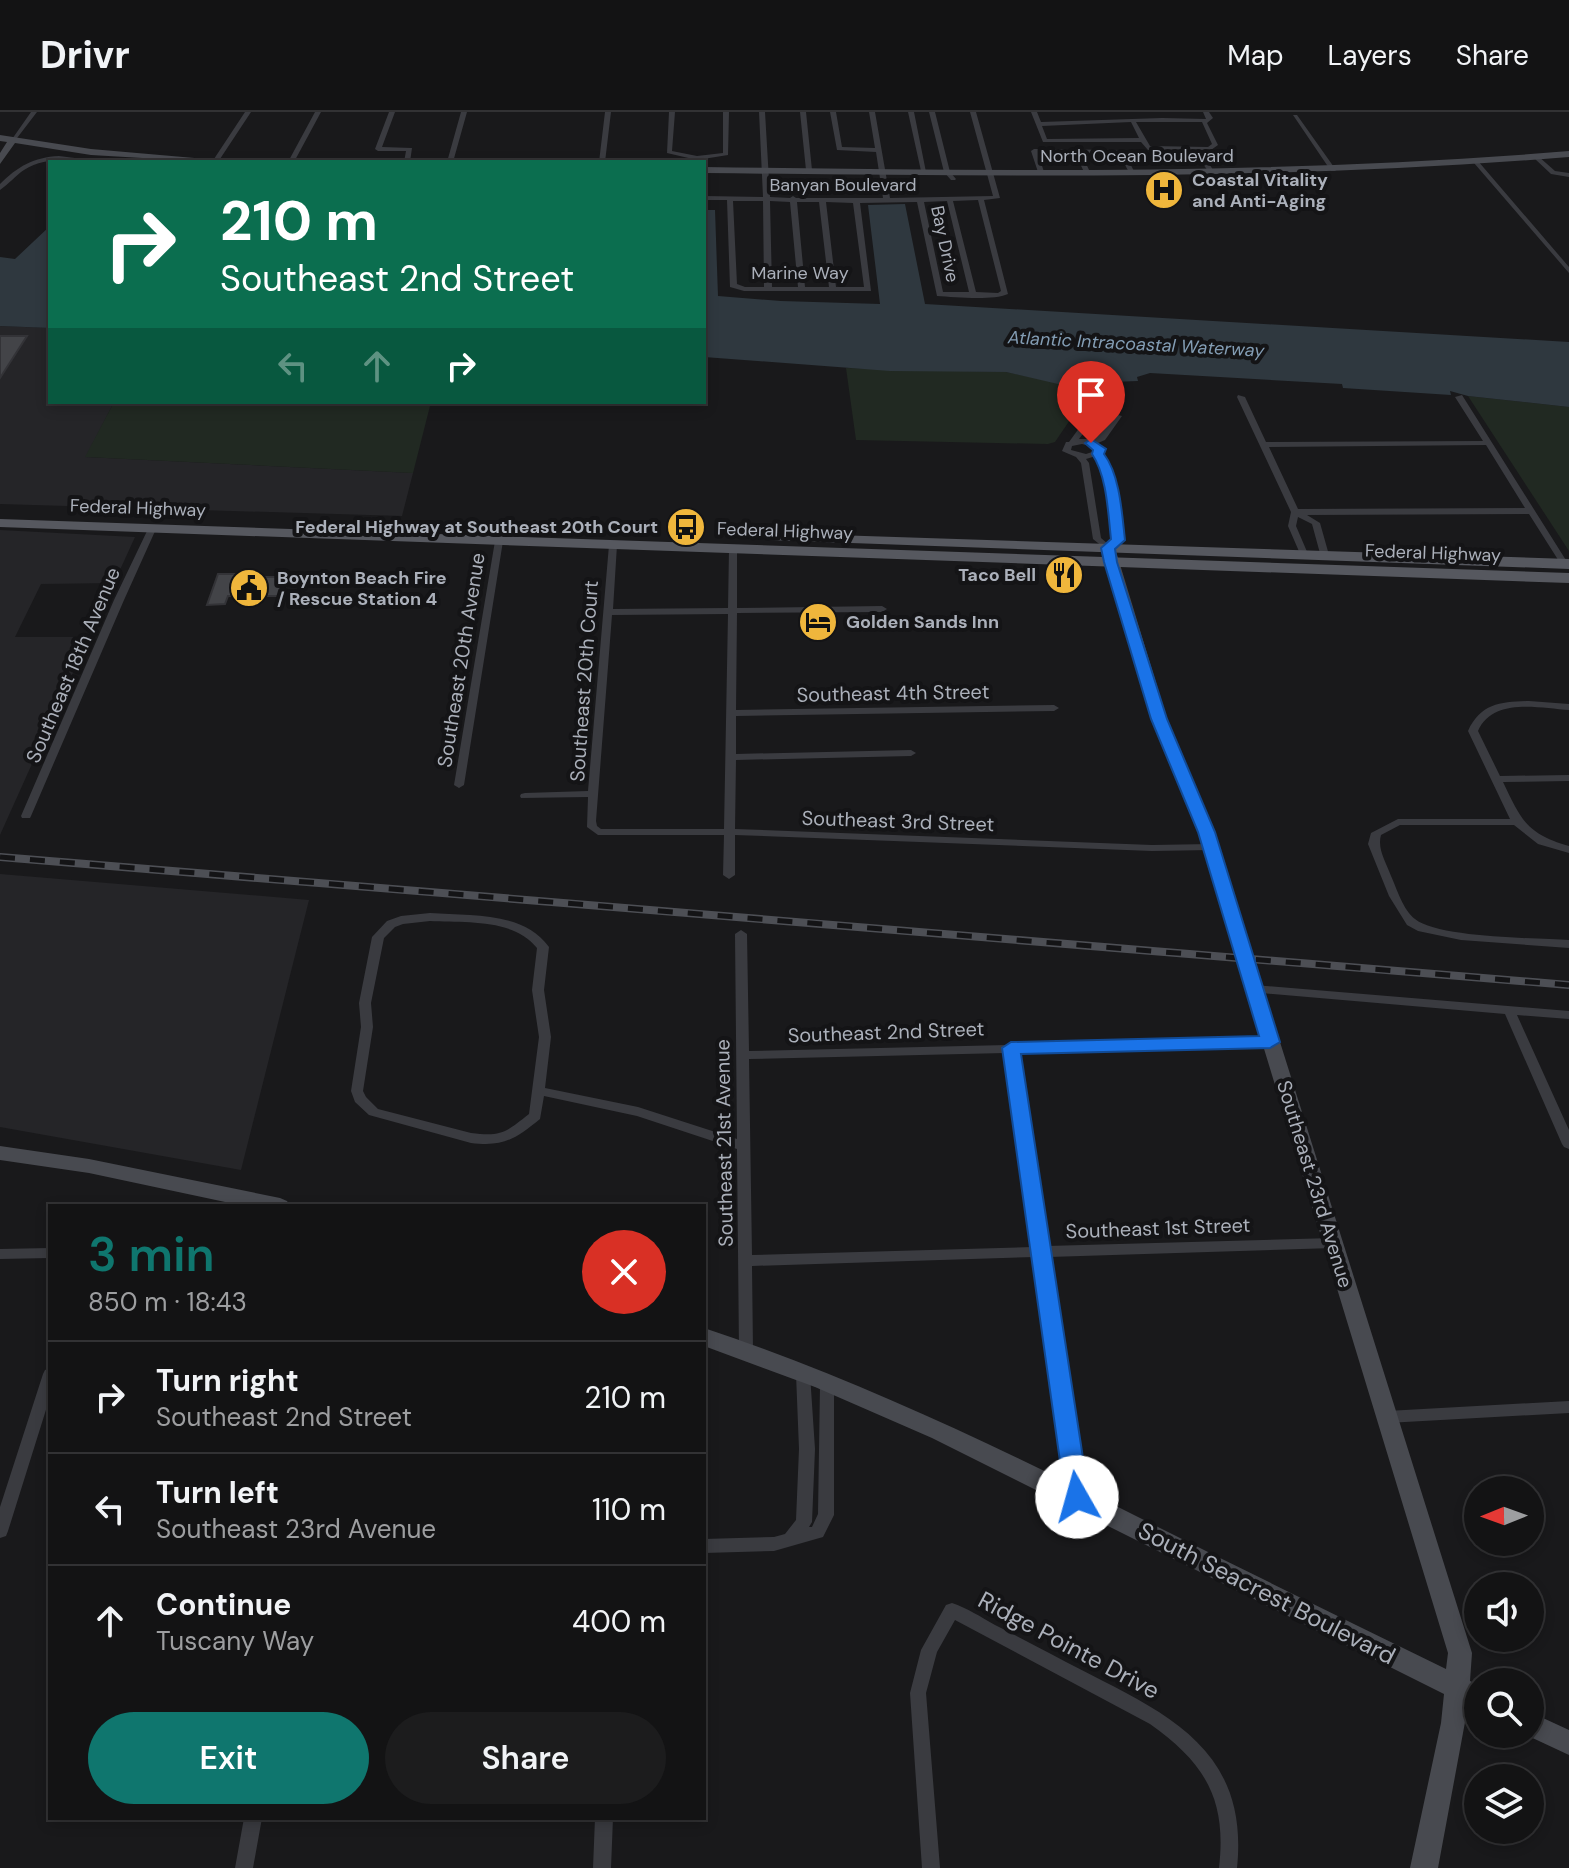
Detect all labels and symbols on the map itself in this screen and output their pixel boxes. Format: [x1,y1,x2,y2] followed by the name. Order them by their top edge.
[1040,144,1234,168] street label: North Ocean Boulevard
[1192,168,1328,213] place label: Coastal Vitality and Anti-Aging
[1143,169,1185,211] hospital icon: Coastal Vitality and Anti-Aging
[769,173,917,197] street label: Banyan Boulevard
[925,203,965,285] street label: Bay Drive
[751,261,849,285] street label: Marine Way
[1006,325,1266,363] water label: Atlantic Intracoastal Waterway
[1057,361,1125,443] pin
[70,494,206,522] street label: Federal Highway
[665,506,707,548] bus stop icon: Federal Highway at Southeast 20th Court
[295,515,658,539] place label: Federal Highway at Southeast 20th Court
[717,517,853,545] street label: Federal Highway
[1365,539,1501,567] street label: Federal Highway
[431,551,491,769] street label: Southeast 20th Avenue
[1043,554,1085,596] restaurant icon: Taco Bell
[20,563,126,767] street label: Southeast 18th Avenue
[958,563,1036,587] place label: Taco Bell
[277,566,447,611] place label: Boynton Beach Fire / Rescue Station 4
[228,567,270,609] public building icon: Boynton Beach Fire / Rescue Station 4
[564,579,604,783] street label: Southeast 20th Court
[797,601,839,643] hotel icon: Golden Sands Inn
[846,610,999,634] place label: Golden Sands Inn
[796,678,990,708] street label: Southeast 4th Street
[801,805,995,837] street label: Southeast 3rd Street
[787,1016,985,1048] street label: Southeast 2nd Street
[709,1039,739,1247] street label: Southeast 21st Avenue
[1271,1077,1359,1291] street label: Southeast 23rd Avenue
[1065,1212,1251,1244] street label: Southeast 1st Street
[1035,1455,1119,1539] position arrow
[1464,1476,1544,1556] north arrow
[1133,1515,1401,1671] street label: South Seacrest Boulevard
[973,1584,1165,1706] street label: Ridge Pointe Drive

